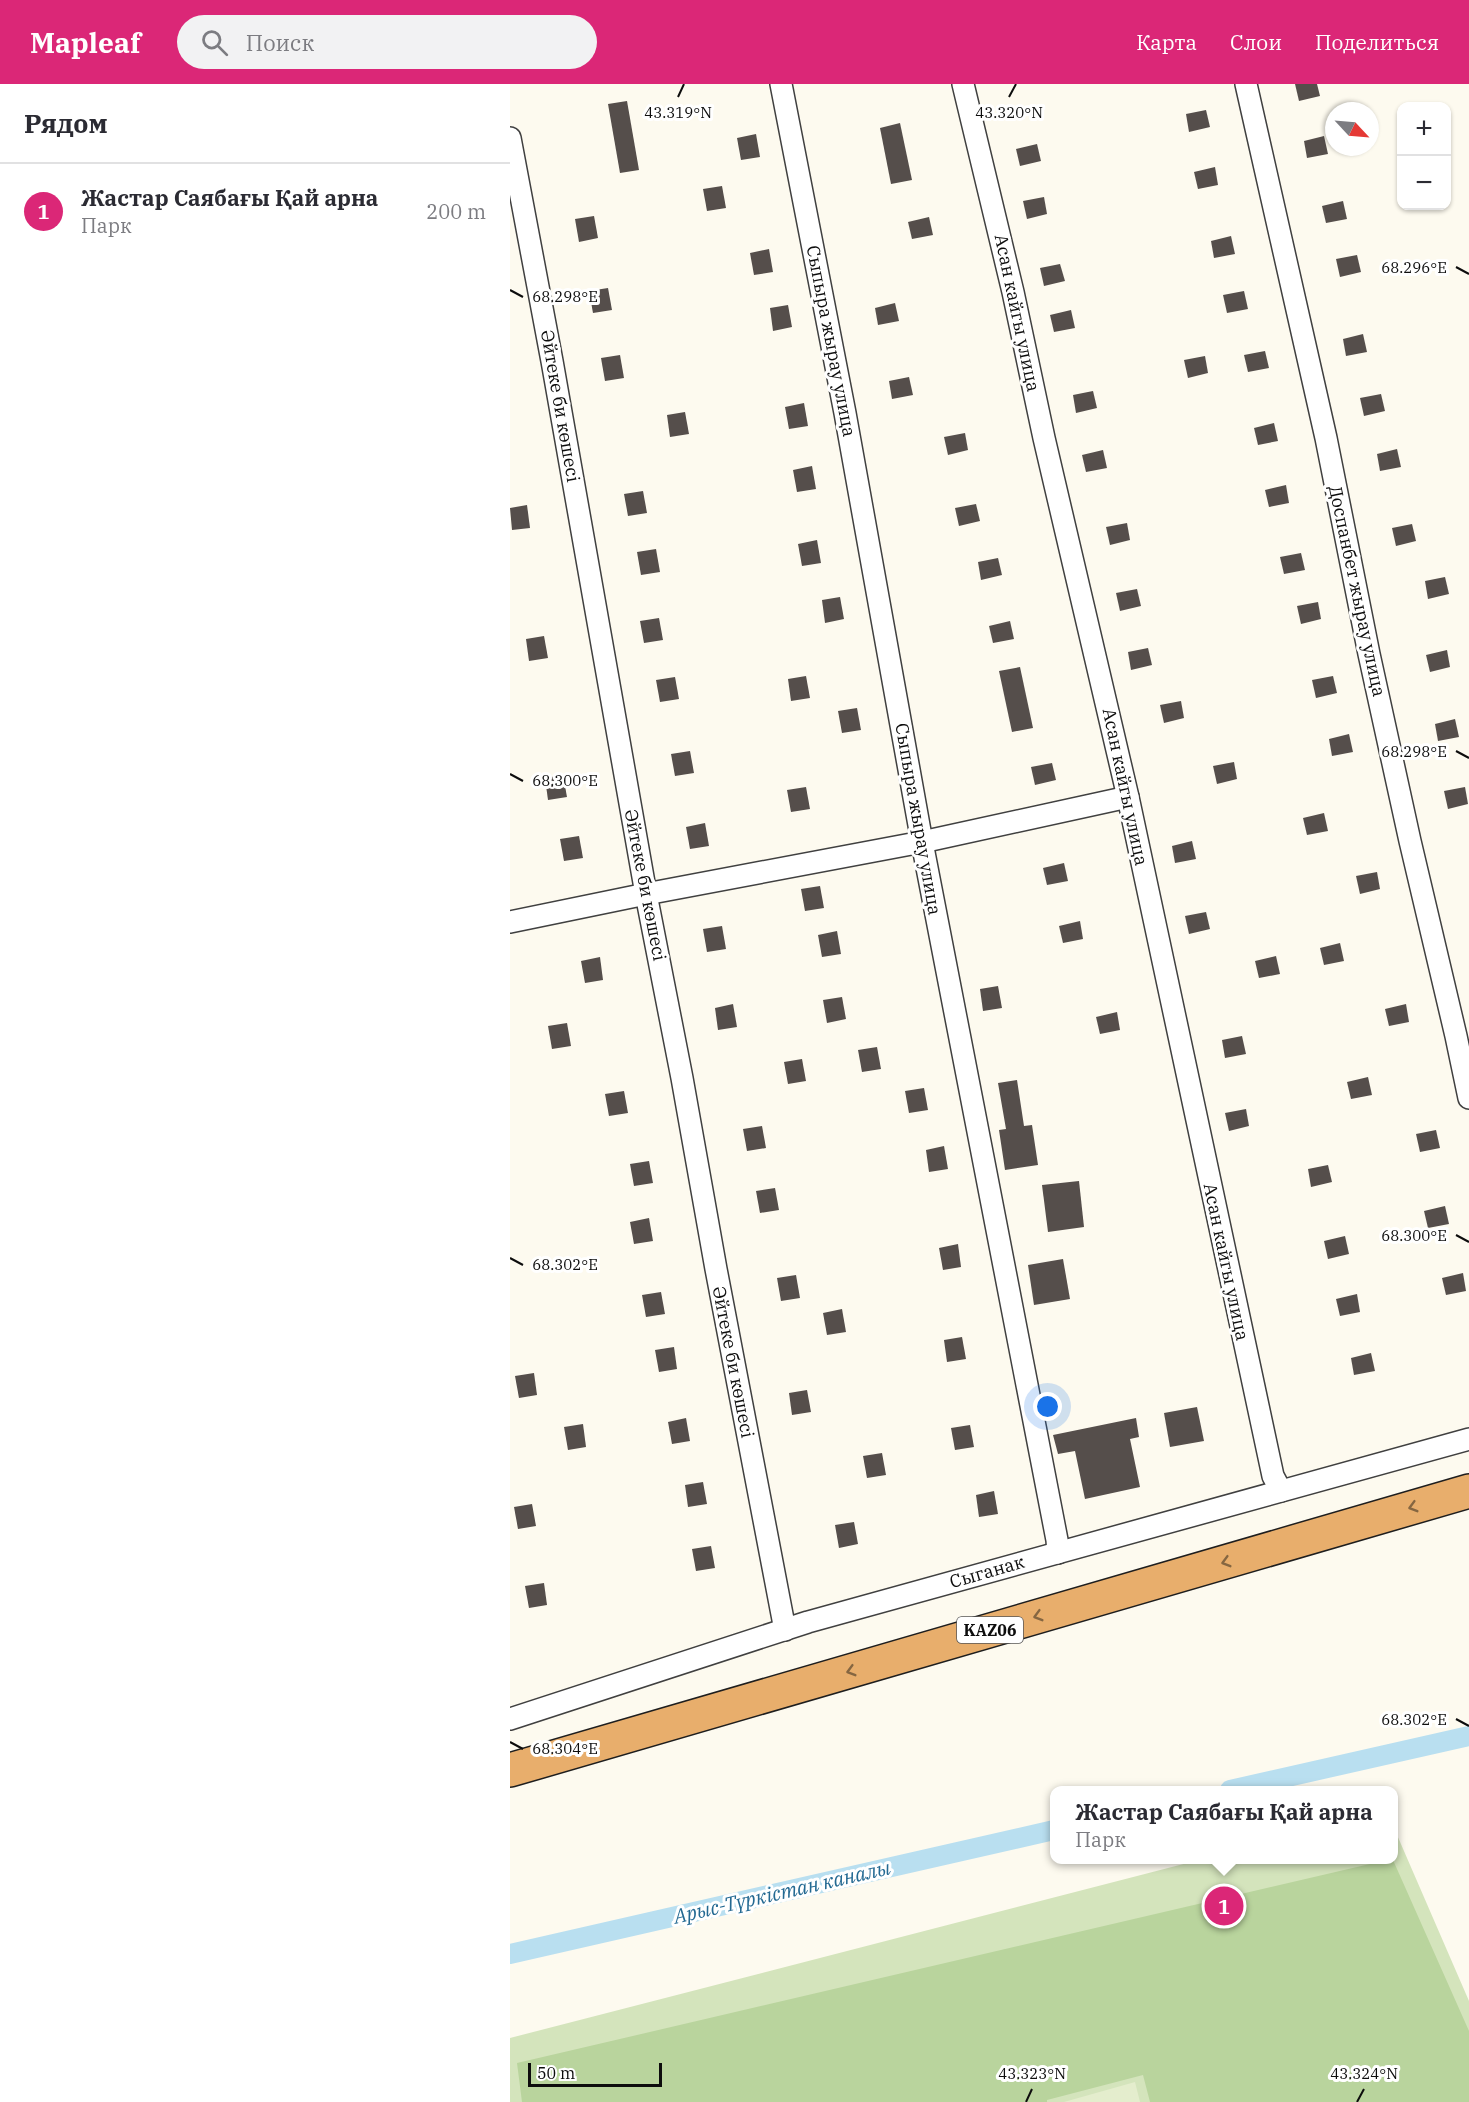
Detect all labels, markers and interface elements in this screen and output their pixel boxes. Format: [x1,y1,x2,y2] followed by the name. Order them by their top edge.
[177,15,597,69] search box
[30,24,141,61] text: Mapleaf
[198,26,231,59] icon: search
[246,28,314,57] text: Поиск
[1136,28,1197,56] text: Карта
[1230,28,1282,56] text: Слои
[1315,28,1439,56] text: Поделиться
[1325,102,1379,156] north arrow
[1397,102,1451,210] map controls
[1397,102,1451,156] button: +
[644,103,712,122] text: 43.319°N
[975,103,1043,122] text: 43.320°N
[24,106,108,140] text: Рядом
[1397,156,1451,210] button: −
[81,183,378,212] text: Жастар Саябағы Қай арна
[38,198,50,225] text: 1
[426,198,486,225] text: 200 m
[81,212,132,239] text: Парк
[990,232,1045,394] street label: Асан кайгы улица
[802,243,861,439] street label: Сыпыра жырау улица
[1381,258,1447,277] text: 68.296°E
[532,287,598,306] text: 68.298°E
[536,328,585,484] street label: Әйтеке би көшесі
[1324,483,1391,699] street label: Доспанбет жырау улица
[1098,706,1153,868] street label: Асан кайгы улица
[890,721,947,917] street label: Сыпыра жырау улица
[1381,742,1447,761] text: 68.298°E
[532,771,598,790] text: 68.300°E
[619,807,672,963] street label: Әйтеке би көшесі
[1199,1181,1254,1343] street label: Асан кайгы улица
[1381,1226,1447,1245] text: 68.300°E
[532,1255,598,1274] text: 68.302°E
[707,1284,760,1440] street label: Әйтеке би көшесі
[1033,1392,1062,1421] your location
[1408,1500,1419,1512] one-way arrow
[947,1550,1028,1593] street label: Сыганак
[1221,1555,1232,1567] one-way arrow
[1033,1609,1044,1621] one-way arrow
[957,1617,1023,1643] road number: KАZ06
[846,1664,857,1676] one-way arrow
[1381,1710,1447,1729] text: 68.302°E
[532,1739,598,1758] text: 68.304°E
[1050,1786,1398,1864] popup
[1075,1797,1373,1826] text: Жастар Саябағы Қай арна
[1075,1826,1126,1853] text: Парк
[669,1853,893,1930] water label: Арыс-Түркістан каналы
[1204,1884,1244,1928] pin: 1
[528,2060,662,2088] scale bar
[537,2063,575,2083] text: 50 m
[998,2064,1066,2083] text: 43.323°N
[1330,2064,1398,2083] text: 43.324°N

